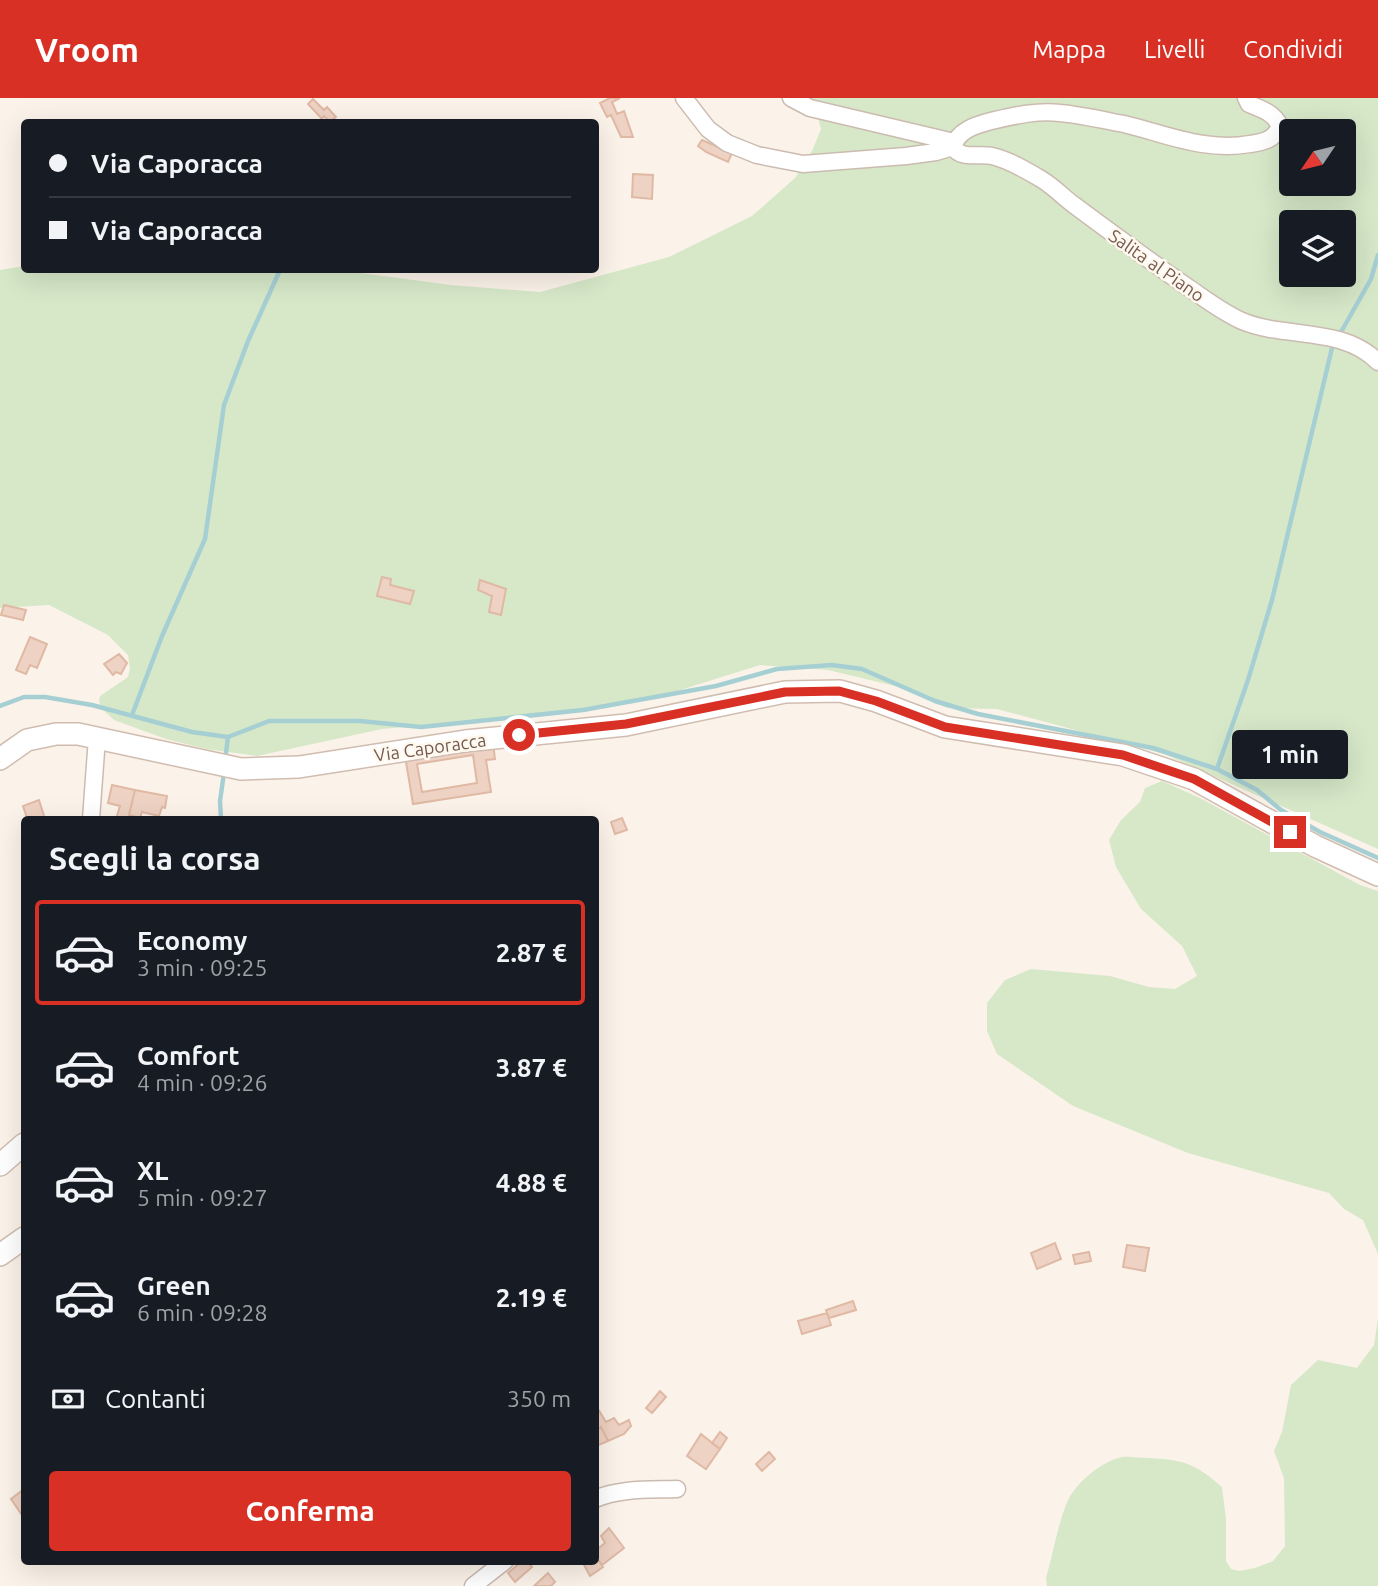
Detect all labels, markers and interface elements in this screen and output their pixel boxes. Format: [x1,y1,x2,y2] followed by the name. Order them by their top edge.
[35,31,139,68] text: Vroom
[1032,36,1106,63] text: Mappa
[1144,36,1205,63] text: Livelli
[1243,36,1343,63] text: Condividi
[1279,119,1356,196] north arrow
[1279,119,1356,287] map controls
[91,149,263,178] text: Via Caporacca
[1279,210,1356,287] button: layers
[91,216,263,245] text: Via Caporacca
[1106,225,1208,305] street label: Salita al Piano
[503,719,535,751] route start
[373,729,487,765] street label: Via Caporacca
[1232,730,1348,780] callout: 1 min
[1261,742,1319,767] text: 1 min
[1274,816,1306,848] route end
[49,840,261,876] text: Scegli la corsa
[53,921,116,984] icon: car
[137,926,247,955] text: Economy
[496,938,567,967] text: 2.87 €
[137,955,268,980] text: 3 min · 09:25
[53,1036,116,1099] icon: car
[137,1041,240,1070] text: Comfort
[496,1053,567,1082] text: 3.87 €
[137,1070,268,1095] text: 4 min · 09:26
[53,1151,116,1214] icon: car
[137,1156,168,1185] text: XL
[496,1168,567,1197] text: 4.88 €
[137,1185,268,1210] text: 5 min · 09:27
[53,1266,116,1329] icon: car
[137,1271,211,1300] text: Green
[496,1283,567,1312] text: 2.19 €
[137,1300,268,1325] text: 6 min · 09:28
[49,1380,87,1418] icon: cash
[105,1384,206,1413] text: Contanti
[507,1386,571,1411] text: 350 m
[49,1471,571,1551] button: Conferma

